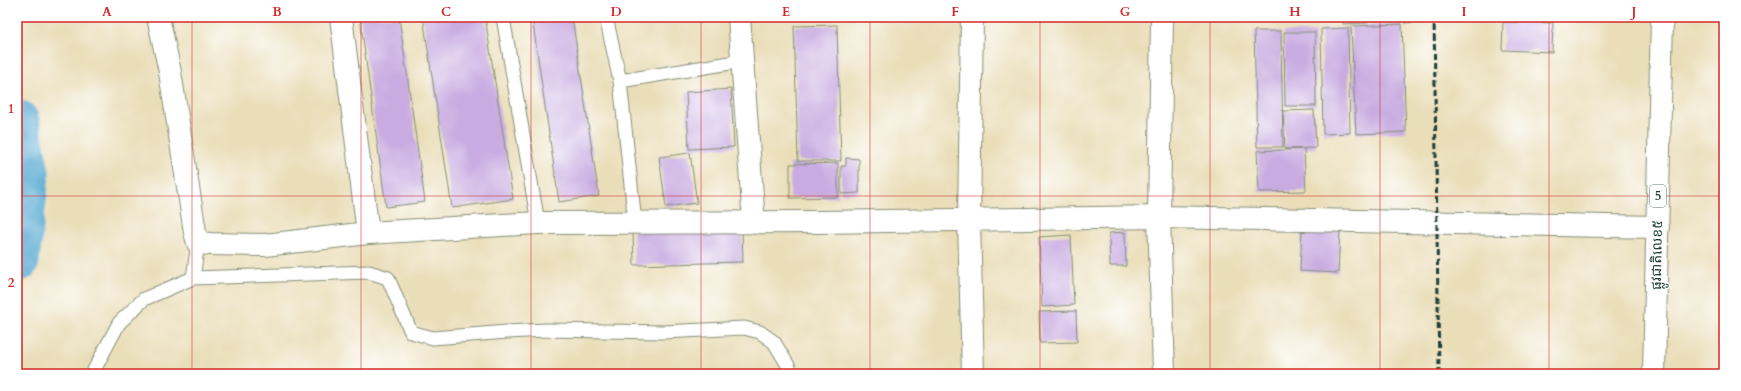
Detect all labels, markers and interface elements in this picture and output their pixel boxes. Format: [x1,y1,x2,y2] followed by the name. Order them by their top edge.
[102,3,112,21] text: A
[272,3,282,21] text: B
[441,3,451,21] text: C
[610,3,622,21] text: D
[782,3,790,21] text: E
[951,3,959,21] text: F
[1120,3,1131,21] text: G
[1289,3,1301,21] text: H
[1461,3,1467,21] text: I
[1630,3,1637,21] text: J
[8,100,14,118] text: 1
[1650,185,1666,207] road number: 5
[1647,220,1669,290] street label: ផ្លូវជាតិលេខ៥
[8,274,15,292] text: 2

